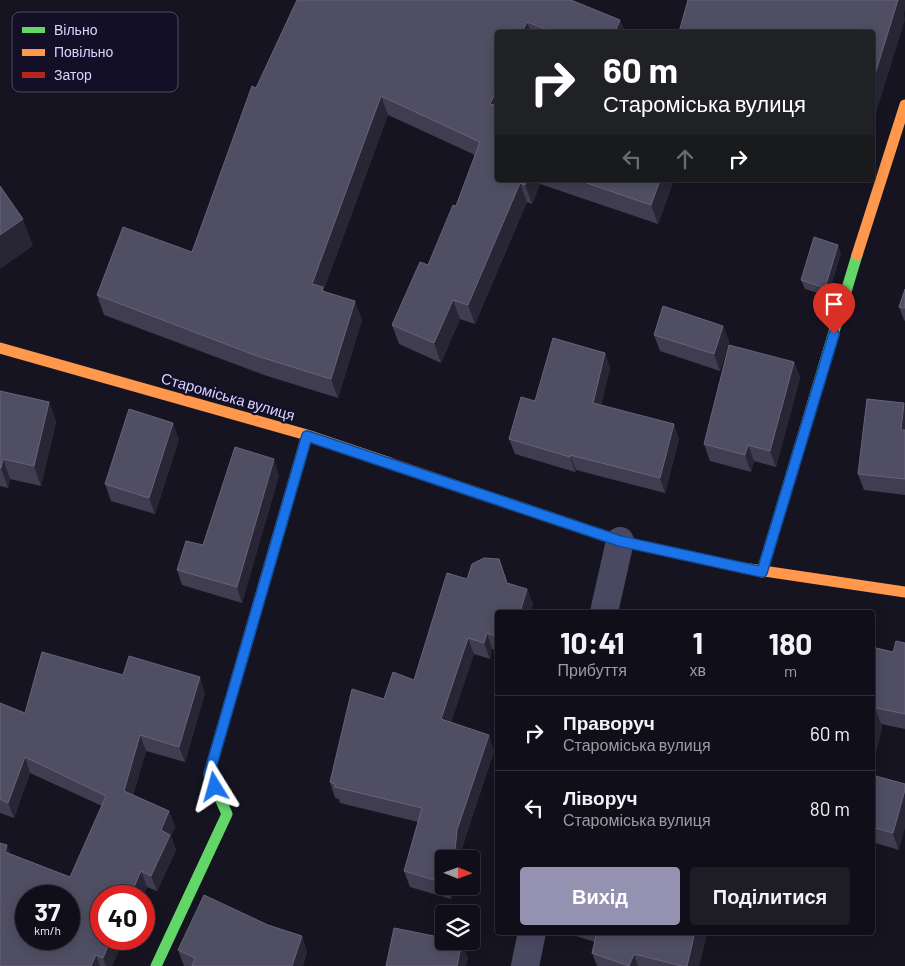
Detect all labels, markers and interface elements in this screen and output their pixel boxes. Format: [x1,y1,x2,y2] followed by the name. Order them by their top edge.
[12,12,178,92] legend
[54,21,98,38] text: Вільно
[54,43,114,60] text: Повільно
[603,48,678,90] text: 60 m
[520,50,585,115] icon: right
[54,66,92,83] text: Затор
[603,90,806,116] text: Староміська вулиця
[618,145,646,173] icon: left
[671,145,699,173] icon: ahead
[724,145,752,173] icon: right
[813,283,855,334] pin
[820,290,848,318] icon: arrive
[159,368,297,424] street label: Староміська вулиця
[560,624,625,660] text: 10:41
[692,624,703,660] text: 1
[769,625,812,661] text: 180
[558,660,627,679] text: Прибуття
[690,660,706,679] text: хв
[784,661,797,680] text: m
[563,711,655,734] text: Праворуч
[520,719,548,747] icon: right
[810,722,850,745] text: 60 m
[563,735,711,754] text: Староміська вулиця
[188,760,240,812] position arrow
[563,786,638,809] text: Ліворуч
[520,794,548,822] icon: left
[810,797,850,820] text: 80 m
[563,810,711,829] text: Староміська вулиця
[435,850,480,895] north arrow
[435,850,480,950] map controls
[520,867,680,925] button: Вихід
[690,867,850,925] button: Поділитися
[90,885,155,950] speed limit sign: 40
[35,896,60,926] text: 37
[435,905,480,950] button: layers
[34,923,61,937] text: km/h

